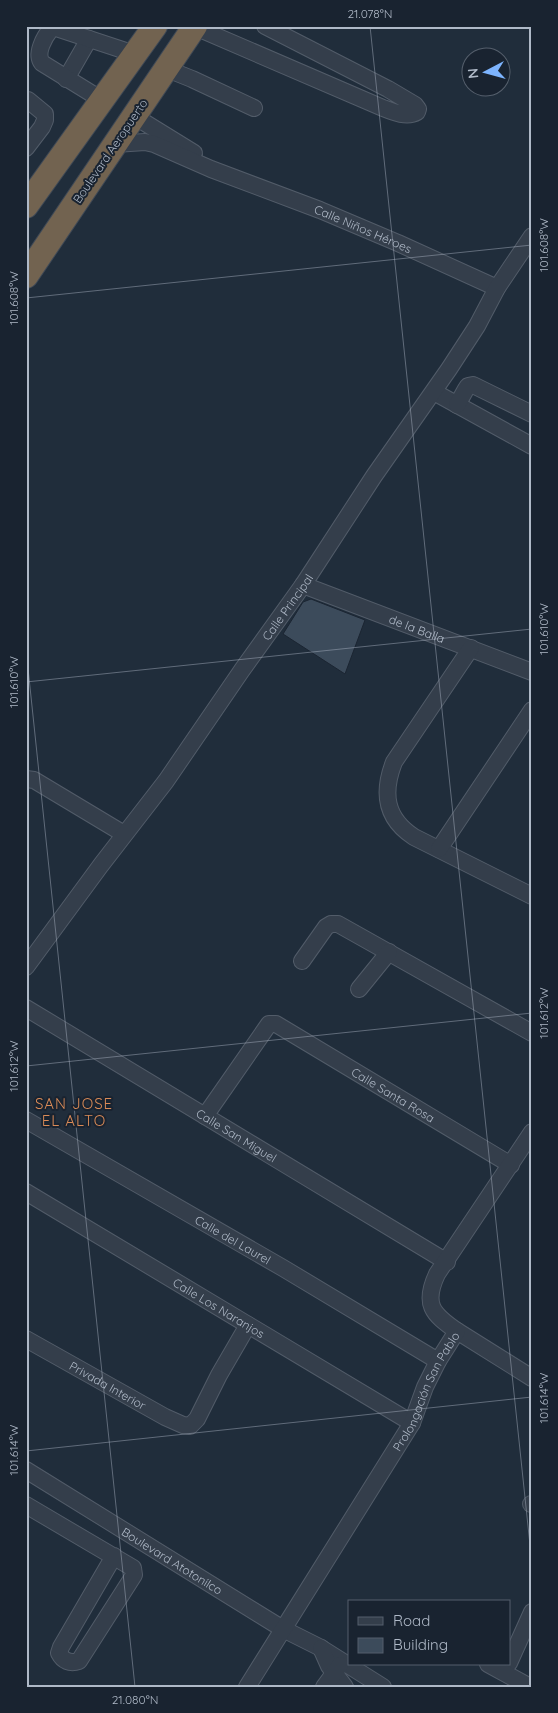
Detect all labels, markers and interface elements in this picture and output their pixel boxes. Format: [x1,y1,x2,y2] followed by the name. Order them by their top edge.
[347,6,393,21] text: 21.078°N
[460,48,510,98] north arrow
[464,67,483,79] text: N
[69,96,151,206] street label: Boulevard Aeropuerto
[312,201,415,256] street label: Calle Niños Héroes
[536,218,551,272] text: 101.608°W
[6,271,21,325] text: 101.608°W
[258,571,316,643] street label: Calle Principal
[536,603,551,655] text: 101.610°W
[387,611,447,646] street label: de la Balla
[6,656,21,708] text: 101.610°W
[536,987,551,1039] text: 101.612°W
[6,1040,21,1092] text: 101.612°W
[349,1064,438,1125] street label: Calle Santa Rosa
[35,1094,113,1130] district label: SAN JOSE EL ALTO
[194,1105,280,1165] street label: Calle San Miguel
[193,1212,274,1267] street label: Calle del Laurel
[171,1274,268,1341] street label: Calle Los Naranjos
[389,1329,462,1454] street label: Prolongación San Pablo
[67,1358,149,1413] street label: Privada Interior
[536,1372,551,1423] text: 101.614°W
[6,1424,21,1475] text: 101.614°W
[119,1524,225,1597] street label: Boulevard Atotonilco
[348,1600,510,1666] legend
[393,1611,430,1630] text: Road
[393,1635,448,1654] text: Building
[112,1692,158,1707] text: 21.080°N

